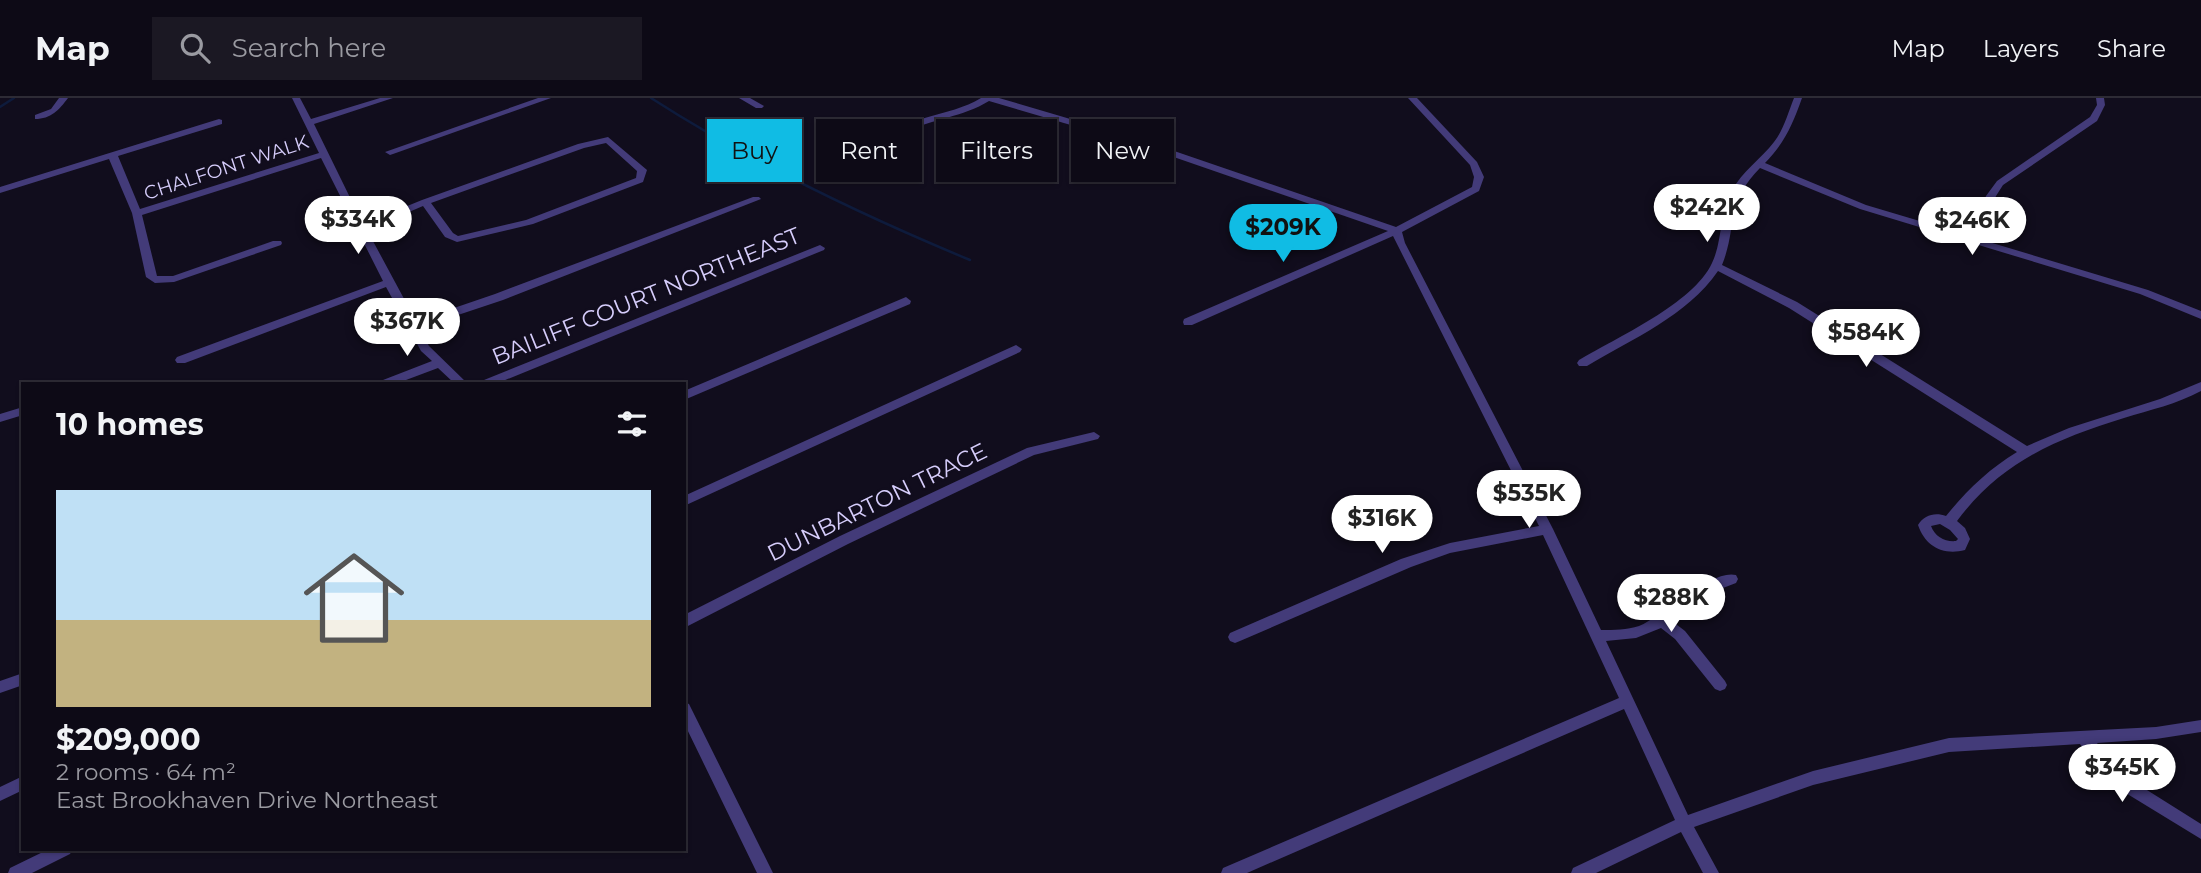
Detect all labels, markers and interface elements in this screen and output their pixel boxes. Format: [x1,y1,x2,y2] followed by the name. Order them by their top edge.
[152,17,642,80] search box
[35,28,110,68] text: Map
[176,29,214,67] icon: search
[232,32,386,64] text: Search here
[1891,34,1945,63] text: Map
[1983,34,2059,63] text: Layers
[2097,34,2166,63] text: Share
[707,119,802,182] chip: Buy
[816,119,922,182] chip: Rent
[936,119,1057,182] chip: Filters
[1071,119,1174,182] chip: New
[141,130,312,205] street label: CHALFONT WALK
[1658,184,1756,244] pin: $242K
[1670,193,1744,221] text: $242K
[309,197,407,256] pin: $334K
[1923,198,2021,257] pin: $246K
[1234,204,1332,264] pin: $209K
[321,205,395,233] text: $334K
[1934,206,2010,234] text: $246K
[1245,213,1321,241] text: $209K
[488,221,805,371] street label: BAILIFF COURT NORTHEAST
[358,299,456,358] pin: $367K
[370,307,444,335] text: $367K
[1817,310,1915,369] pin: $584K
[1828,318,1904,346] text: $584K
[613,405,651,443] icon: filters
[56,406,204,443] text: 10 homes
[763,437,991,567] street label: DUNBARTON TRACE
[1480,470,1578,530] pin: $535K
[1493,479,1565,507] text: $535K
[1333,496,1431,555] pin: $316K
[1348,504,1416,532] text: $316K
[291,535,417,661] icon: home
[1622,574,1720,634] pin: $288K
[1633,583,1709,611] text: $288K
[56,721,201,758] text: $209,000
[2073,744,2171,804] pin: $345K
[2085,753,2159,781] text: $345K
[56,758,236,786] text: 2 rooms · 64 m²
[56,786,438,814] text: East Brookhaven Drive Northeast

